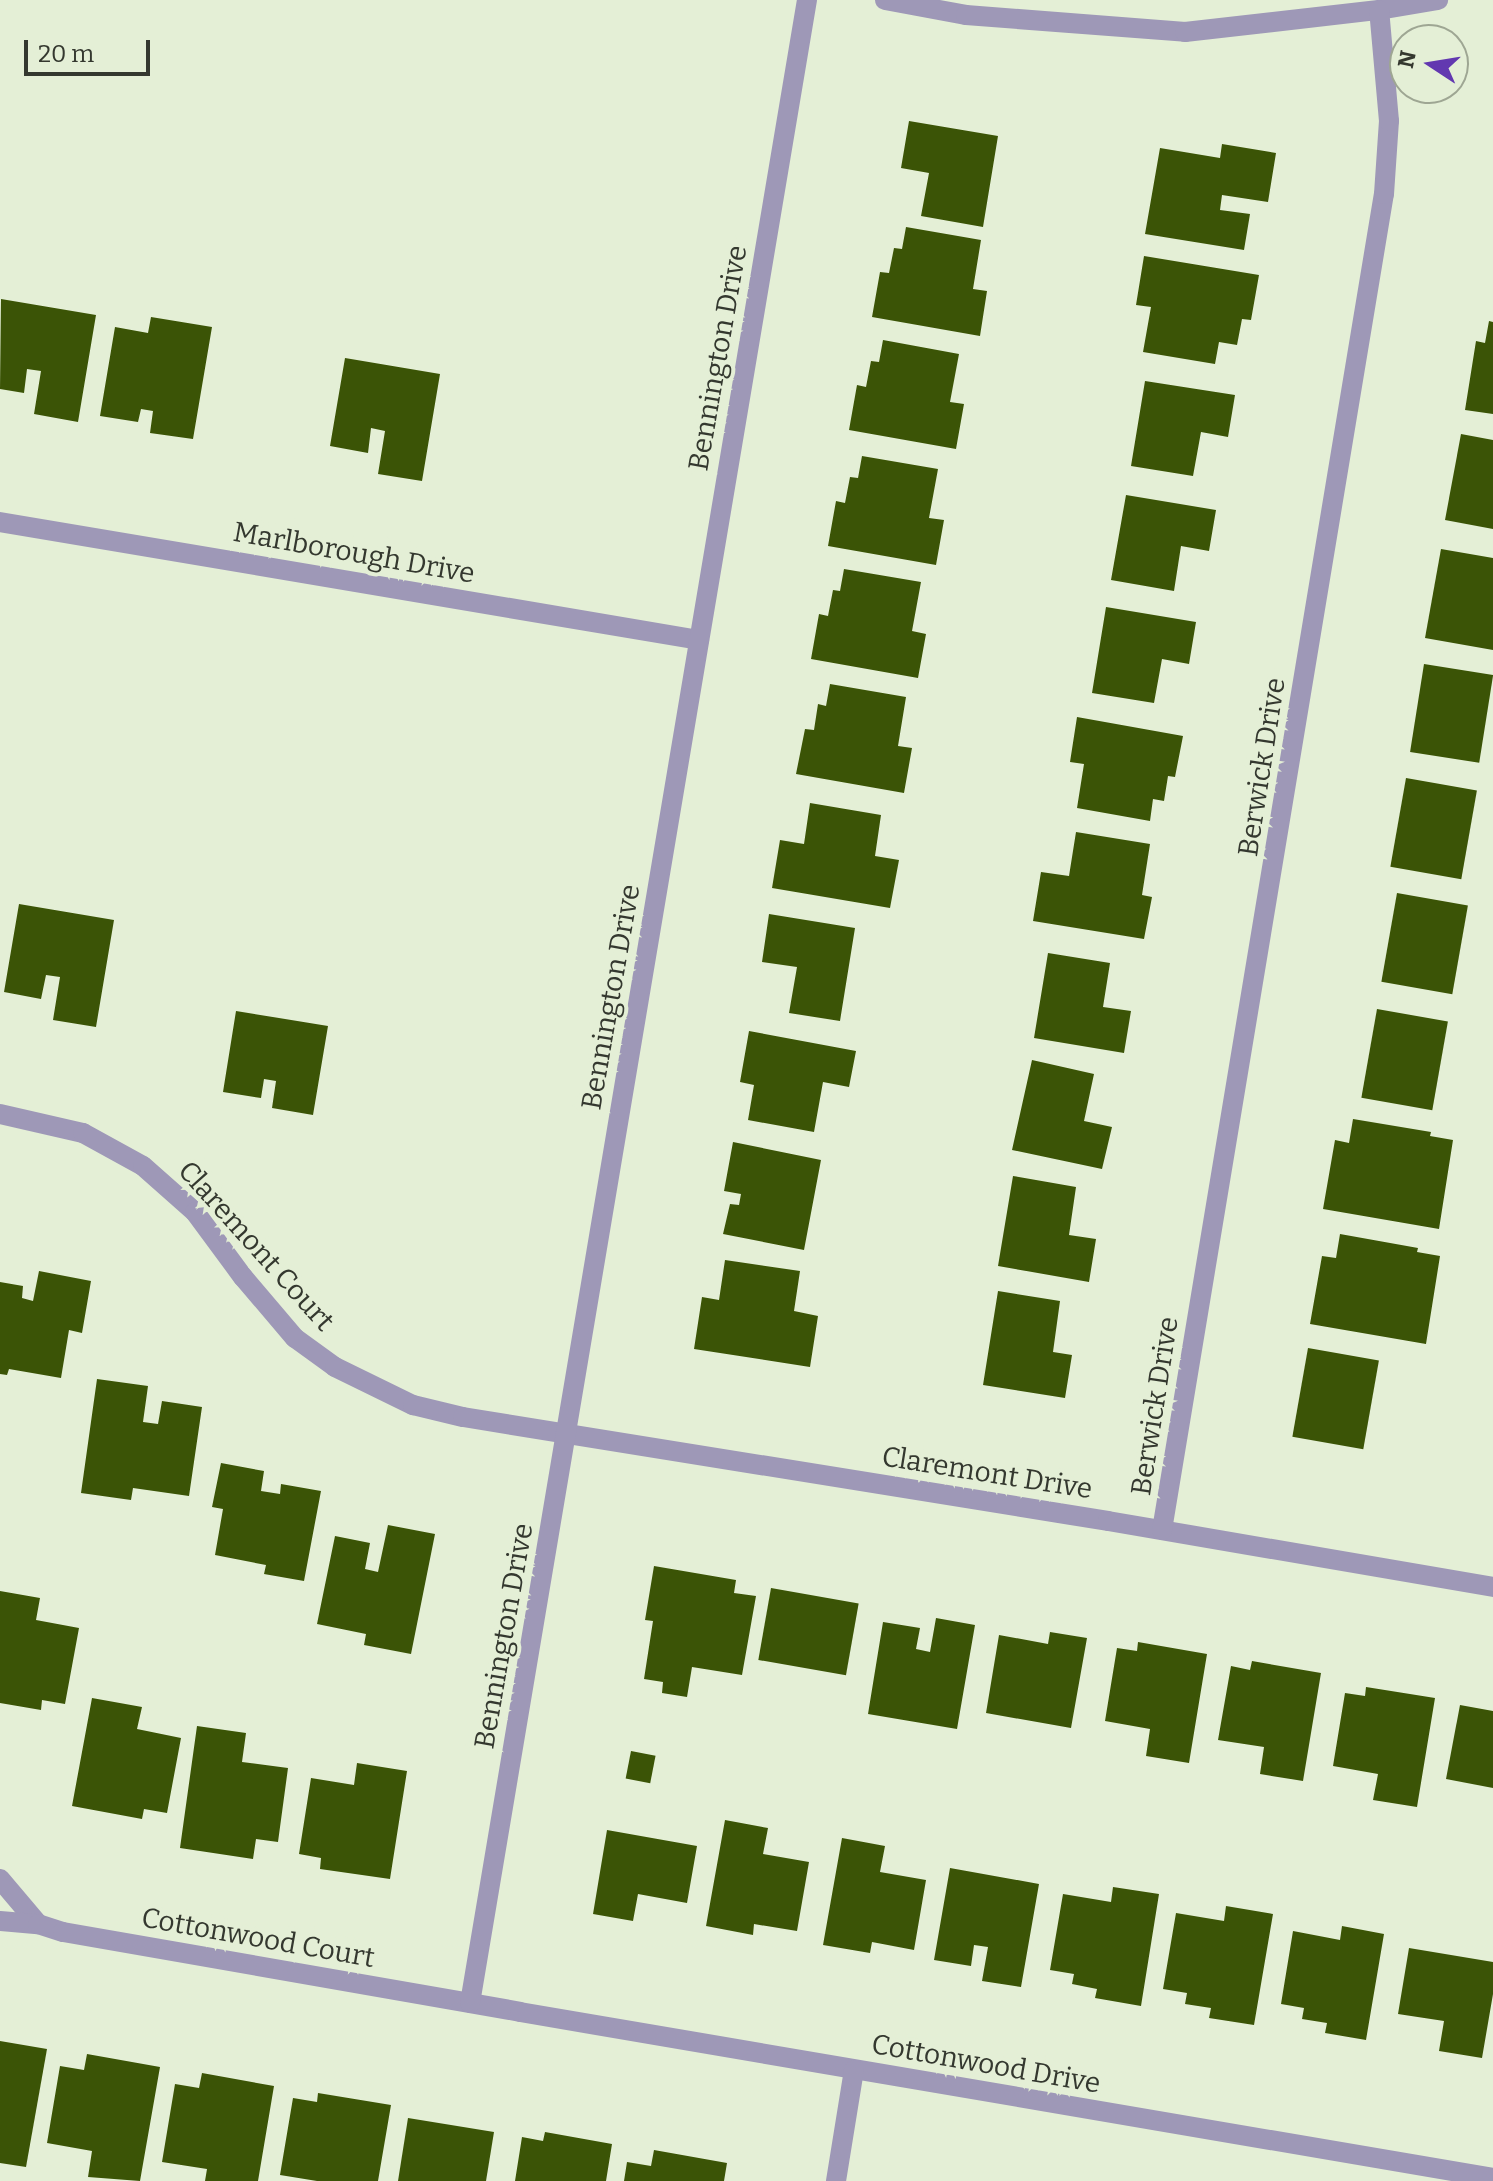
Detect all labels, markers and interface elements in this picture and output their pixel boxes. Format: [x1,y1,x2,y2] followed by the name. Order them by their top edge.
[28,24,154,74] scale bar
[1389,24,1469,104] north arrow
[38,40,94,68] text: 20 m
[1392,48,1422,70] text: N
[682,243,754,473] street label: Bennington Drive
[231,515,477,591] street label: Marlborough Drive
[1231,675,1293,859] street label: Berwick Drive
[575,882,647,1112] street label: Bennington Drive
[171,1154,341,1338] street label: Claremont Court
[1124,1314,1186,1498] street label: Berwick Drive
[879,1440,1095,1506] street label: Claremont Drive
[468,1521,540,1751] street label: Bennington Drive
[139,1901,377,1975] street label: Cottonwood Court
[869,2027,1103,2101] street label: Cottonwood Drive

